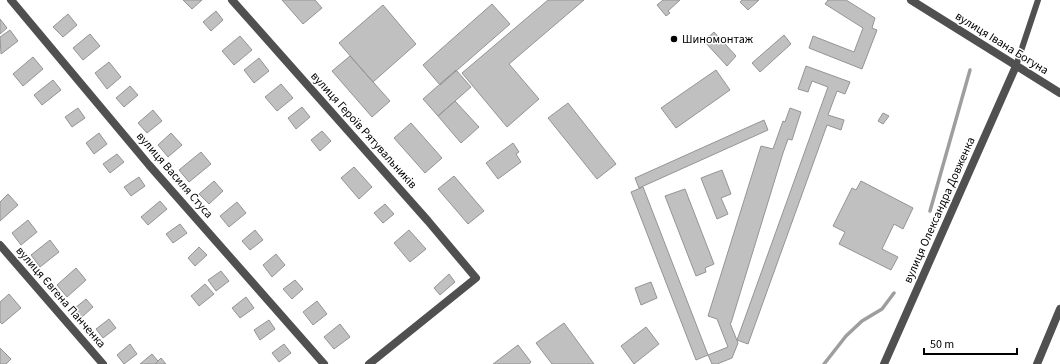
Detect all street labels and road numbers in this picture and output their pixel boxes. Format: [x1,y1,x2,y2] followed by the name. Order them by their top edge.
[952,8,1052,79] street label: вулиця Івана Богуна
[306,68,421,193] street label: вулиця Героїв Рятувальників
[132,129,217,222] street label: вулиця Василя Стуса
[899,134,979,286] street label: вулиця Олександра Довженка
[12,243,110,352] street label: вулиця Євгена Панченка

